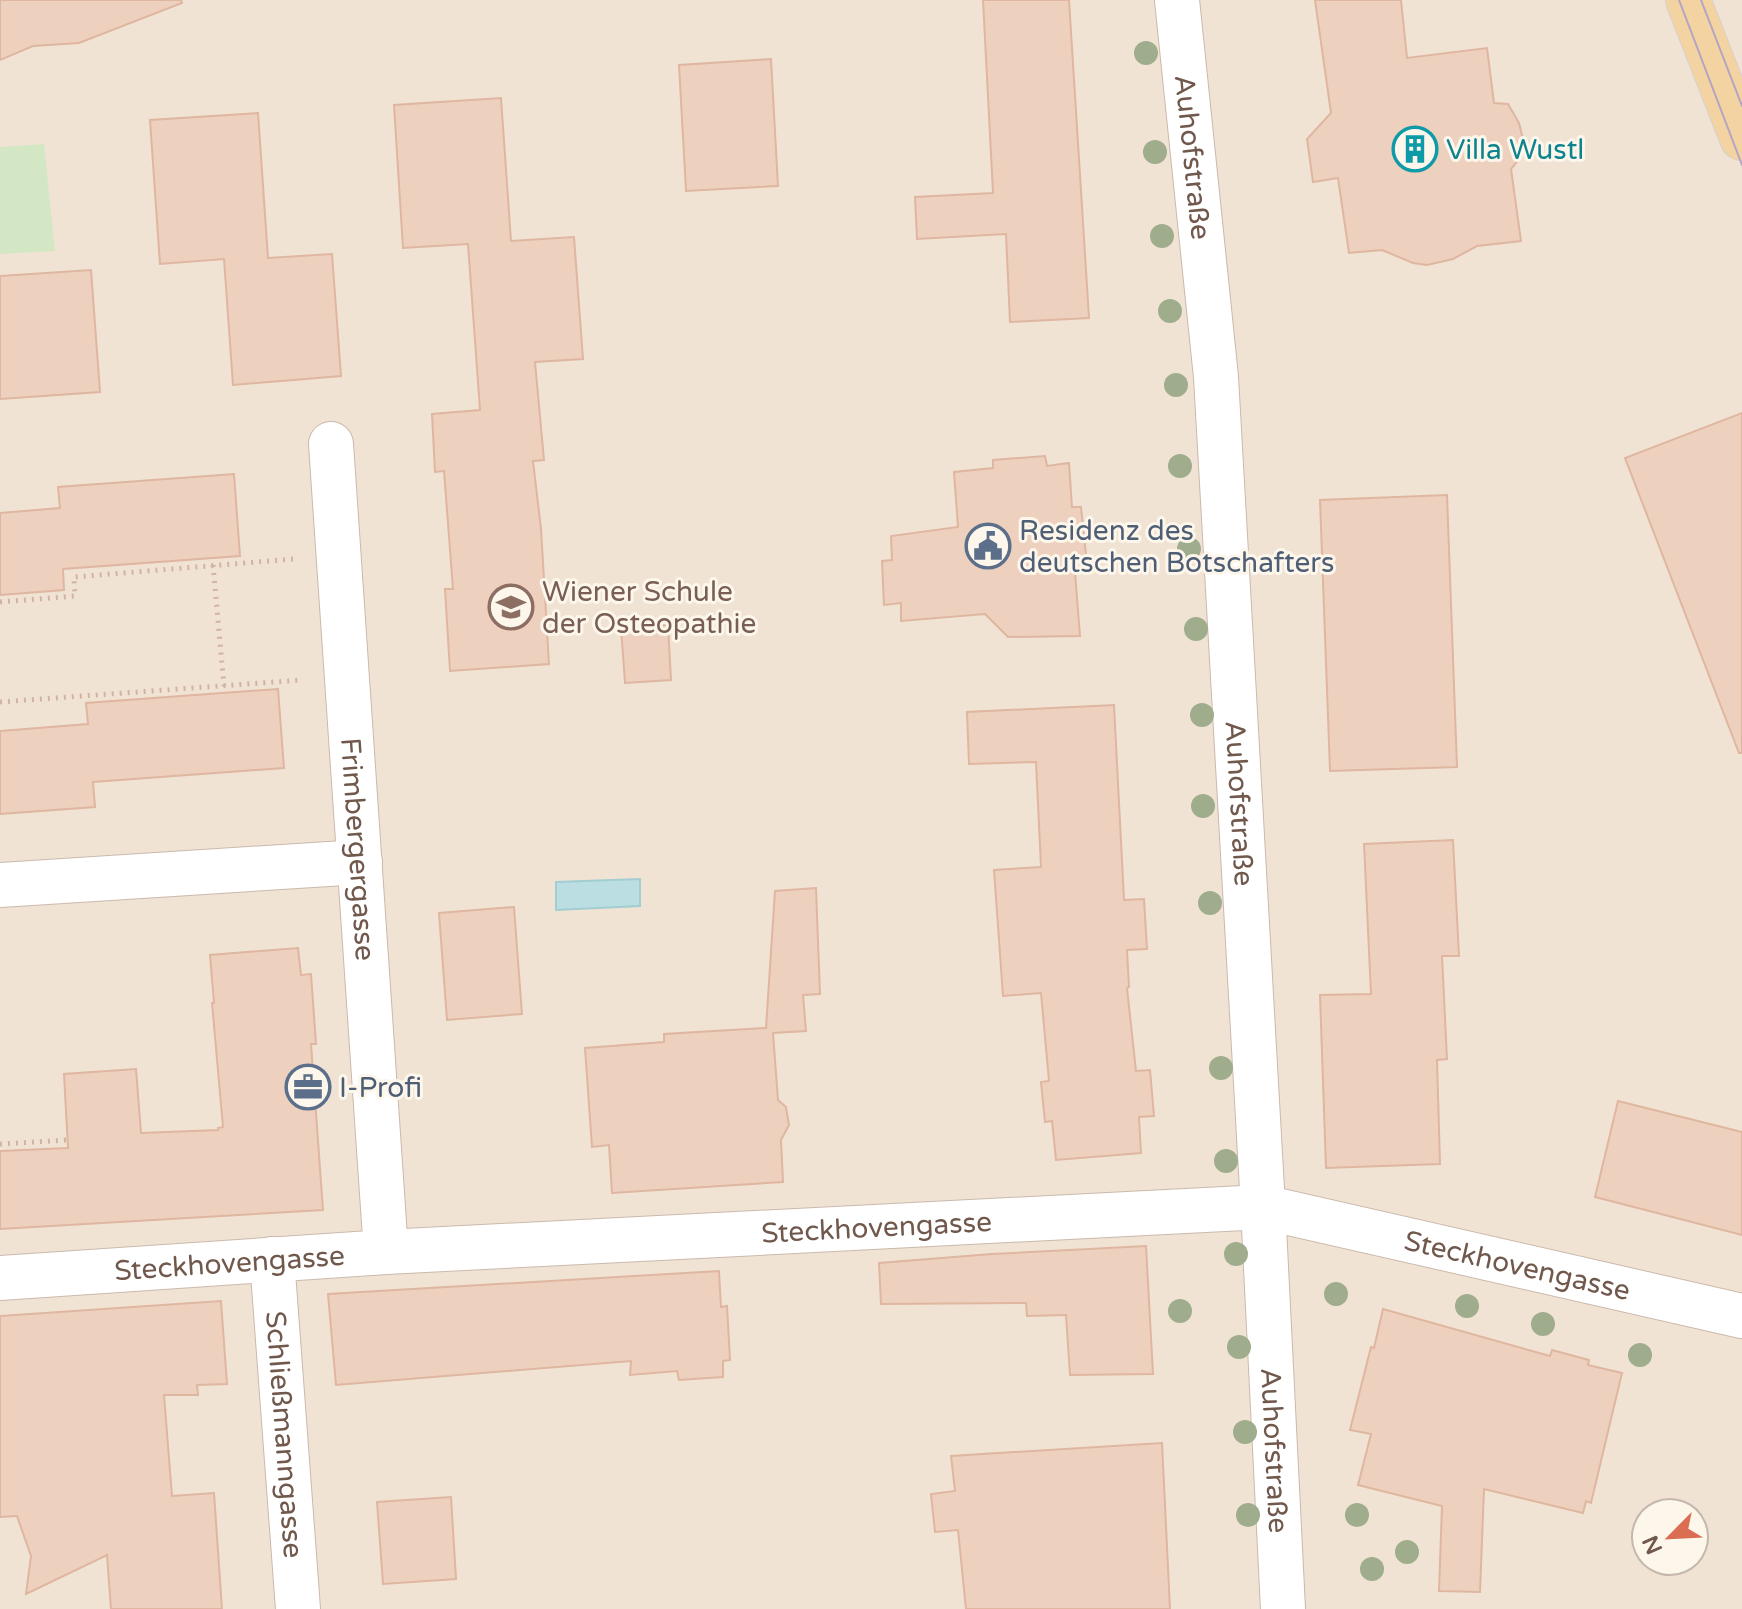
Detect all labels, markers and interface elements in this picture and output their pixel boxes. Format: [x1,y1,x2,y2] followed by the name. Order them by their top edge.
[1167,73,1218,241] street label: Auhofstraße
[1391,125,1439,173] building icon: Villa Wustl
[1446,133,1584,167] place label: Villa Wustl
[1019,514,1334,580] place label: Residenz des deutschen Botschafters
[964,522,1012,570] public building icon: Residenz des deutschen Botschafters
[542,575,756,641] place label: Wiener Schule der Osteopathie
[487,583,535,631] school or university icon: Wiener Schule der Osteopathie
[1217,720,1261,887] street label: Auhofstraße
[333,736,382,962] street label: Frimbergergasse
[284,1063,332,1111] office icon: I-Profi
[339,1071,422,1105] place label: I-Profi
[760,1205,993,1251] street label: Steckhovengasse
[1401,1224,1634,1308] street label: Steckhovengasse
[113,1239,346,1288] street label: Steckhovengasse
[258,1310,310,1559] street label: Schließmanngasse
[1253,1367,1295,1534] street label: Auhofstraße
[1630,1497,1710,1577] north arrow
[1637,1531,1668,1558] text: N

